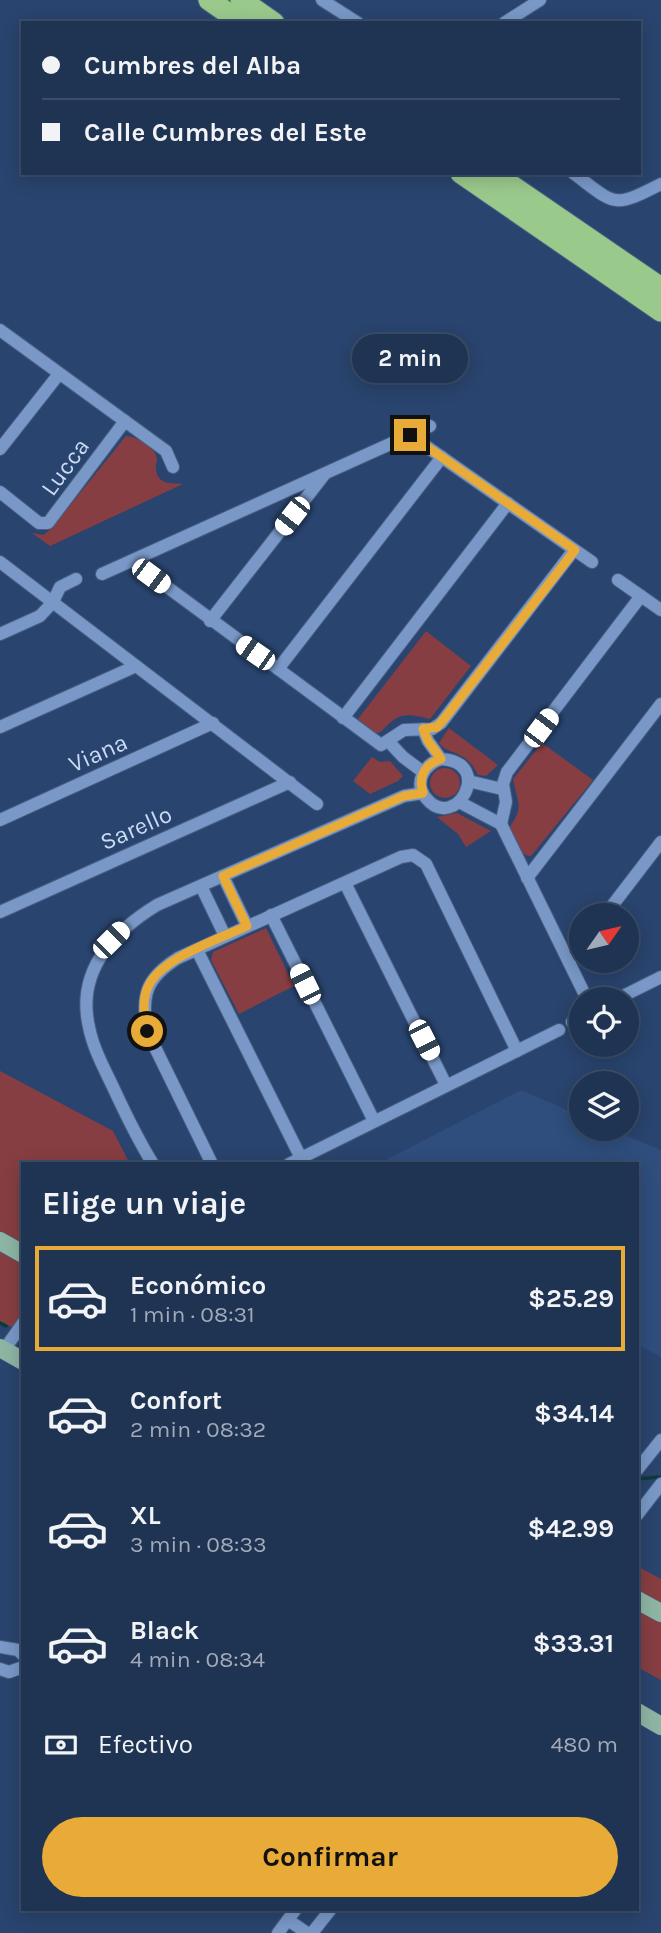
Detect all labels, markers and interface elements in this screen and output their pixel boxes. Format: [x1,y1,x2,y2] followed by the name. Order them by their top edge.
[84,50,301,81] text: Cumbres del Alba
[84,117,367,148] text: Calle Cumbres del Este
[352,334,468,382] callout: 2 min
[378,345,442,372] text: 2 min
[394,419,426,451] route end
[35,433,95,501] street label: Lucca
[271,493,314,539] car
[128,555,175,597] car
[232,632,279,674] car
[520,705,563,751] car
[64,728,132,778] street label: Viana
[96,800,176,856] street label: Sarello
[569,903,639,973] north arrow
[569,903,639,1141] map controls
[89,918,134,962] car
[287,961,324,1007] car
[569,987,639,1057] button: locate
[131,1015,163,1047] route start
[406,1017,443,1063] car
[569,1071,639,1141] button: layers
[42,1185,246,1222] text: Elige un viaje
[46,1267,109,1330] icon: car
[130,1270,266,1301] text: Económico
[528,1283,614,1314] text: $25.29
[130,1301,255,1328] text: 1 min · 08:31
[46,1382,109,1445] icon: car
[130,1385,222,1416] text: Confort
[534,1398,614,1429] text: $34.14
[130,1416,266,1443] text: 2 min · 08:32
[46,1497,109,1560] icon: car
[130,1500,161,1531] text: XL
[528,1513,614,1544] text: $42.99
[130,1531,267,1558] text: 3 min · 08:33
[46,1612,109,1675] icon: car
[130,1615,199,1646] text: Black
[533,1628,614,1659] text: $33.31
[130,1646,265,1673] text: 4 min · 08:34
[42,1726,80,1764] icon: cash
[98,1729,193,1760] text: Efectivo
[550,1731,618,1758] text: 480 m
[42,1817,618,1897] button: Confirmar

